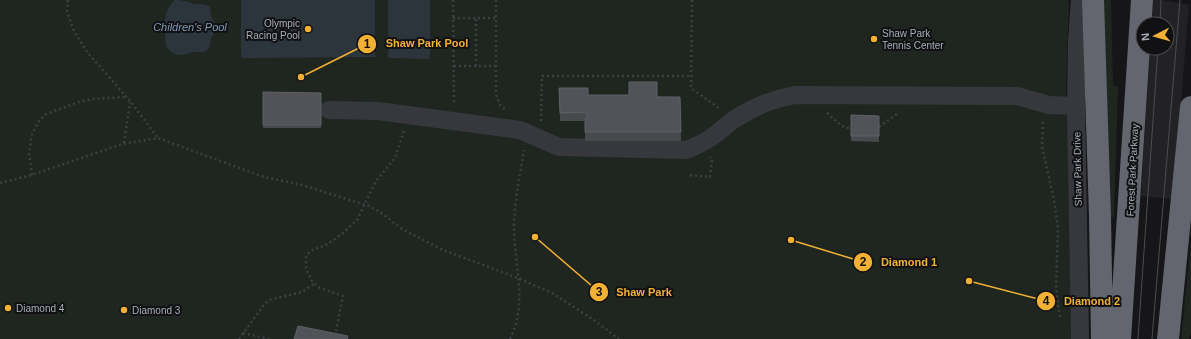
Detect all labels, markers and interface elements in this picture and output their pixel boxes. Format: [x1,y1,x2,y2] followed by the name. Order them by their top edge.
[1135,16,1175,56] north arrow
[246,18,300,41] place label: Olympic Racing Pool
[153,21,227,33] water label: Children's Pool
[303,24,313,34] marker: Olympic Racing Pool
[882,28,944,51] place label: Shaw Park Tennis Center
[357,32,476,55] callout: Shaw Park Pool
[1139,32,1151,42] text: N
[869,34,879,44] marker: Shaw Park Tennis Center
[364,37,371,51] text: 1
[386,37,468,49] text: Shaw Park Pool
[1125,123,1140,217] street label: Forest Park Parkway
[1071,131,1084,206] street label: Shaw Park Drive
[853,251,945,274] callout: Diamond 1
[860,255,867,269] text: 2
[881,256,937,268] text: Diamond 1
[589,280,680,303] callout: Shaw Park
[596,285,603,299] text: 3
[616,286,673,298] text: Shaw Park
[1036,289,1128,312] callout: Diamond 2
[1043,294,1050,308] text: 4
[1064,295,1120,307] text: Diamond 2
[3,303,13,313] marker: Diamond 4
[16,303,65,314] place label: Diamond 4
[119,305,129,315] marker: Diamond 3
[132,305,181,316] place label: Diamond 3

